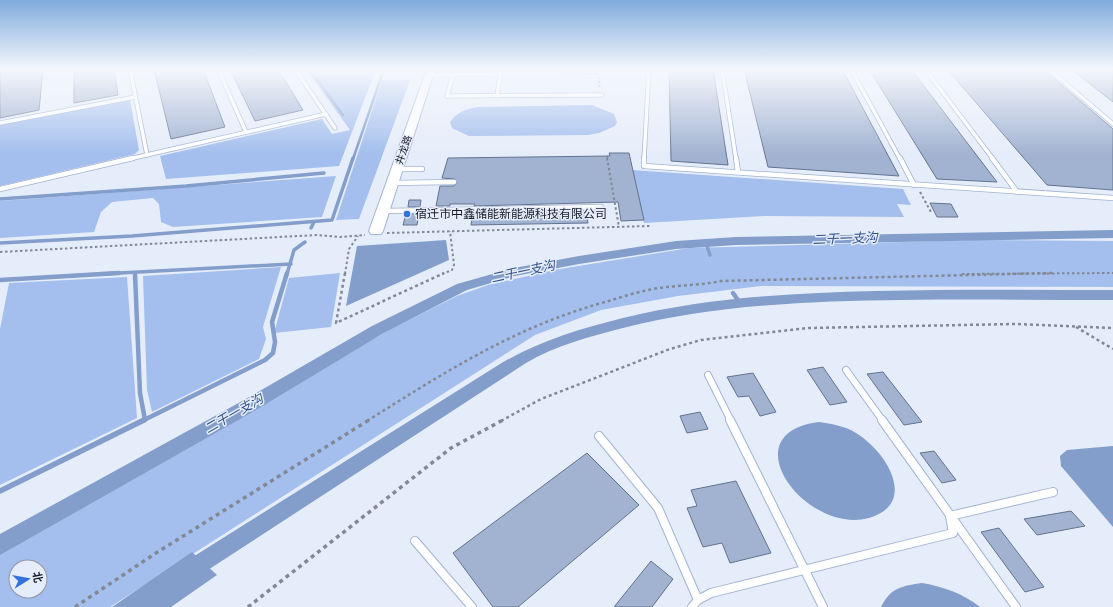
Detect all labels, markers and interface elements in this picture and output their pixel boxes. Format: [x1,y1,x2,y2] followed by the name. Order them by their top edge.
[393,134,415,166] street label: 井龙路
[415,207,607,222] place label: 宿迁市中鑫储能新能源科技有限公司
[402,209,412,219] marker: 宿迁市中鑫储能新能源科技有限公司
[812,230,880,248] water label: 二干一支沟
[490,257,558,287] water label: 二干一支沟
[202,390,268,437] water label: 二干一支沟
[8,559,48,599] north arrow
[30,571,45,584] text: 北

